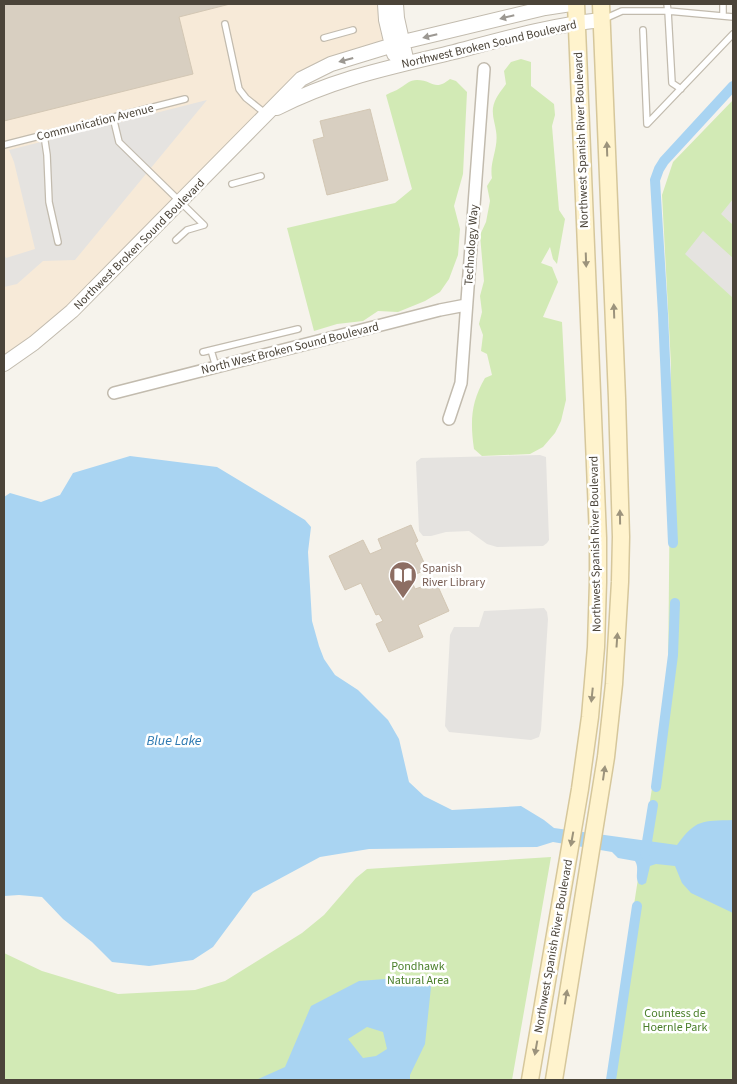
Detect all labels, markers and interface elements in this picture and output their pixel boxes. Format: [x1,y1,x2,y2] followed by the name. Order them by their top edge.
[499,13,514,21] one-way arrow
[400,16,578,73] street label: Northwest Broken Sound Boulevard
[422,32,438,40] one-way arrow
[570,52,593,228] street label: Northwest Spanish River Boulevard
[338,56,353,64] one-way arrow
[35,100,155,145] street label: Communication Avenue
[603,140,611,156] one-way arrow
[70,175,209,314] street label: Northwest Broken Sound Boulevard
[460,203,483,286] street label: Technology Way
[583,252,591,268] one-way arrow
[610,303,618,319] one-way arrow
[199,318,381,379] street label: North West Broken Sound Boulevard
[585,456,606,632] street label: Northwest Spanish River Boulevard
[616,508,624,524] one-way arrow
[388,560,418,599] library icon: Spanish River Library
[422,560,486,591] place label: Spanish River Library
[613,631,621,647] one-way arrow
[588,687,596,703] one-way arrow
[146,731,202,751] water label: Blue Lake
[600,764,608,780] one-way arrow
[567,832,575,848] one-way arrow
[530,858,577,1034] street label: Northwest Spanish River Boulevard
[387,958,449,989] park label: Pondhawk Natural Area
[563,989,571,1005] one-way arrow
[643,1005,707,1036] park label: Countess de Hoernle Park
[531,1040,539,1056] one-way arrow

